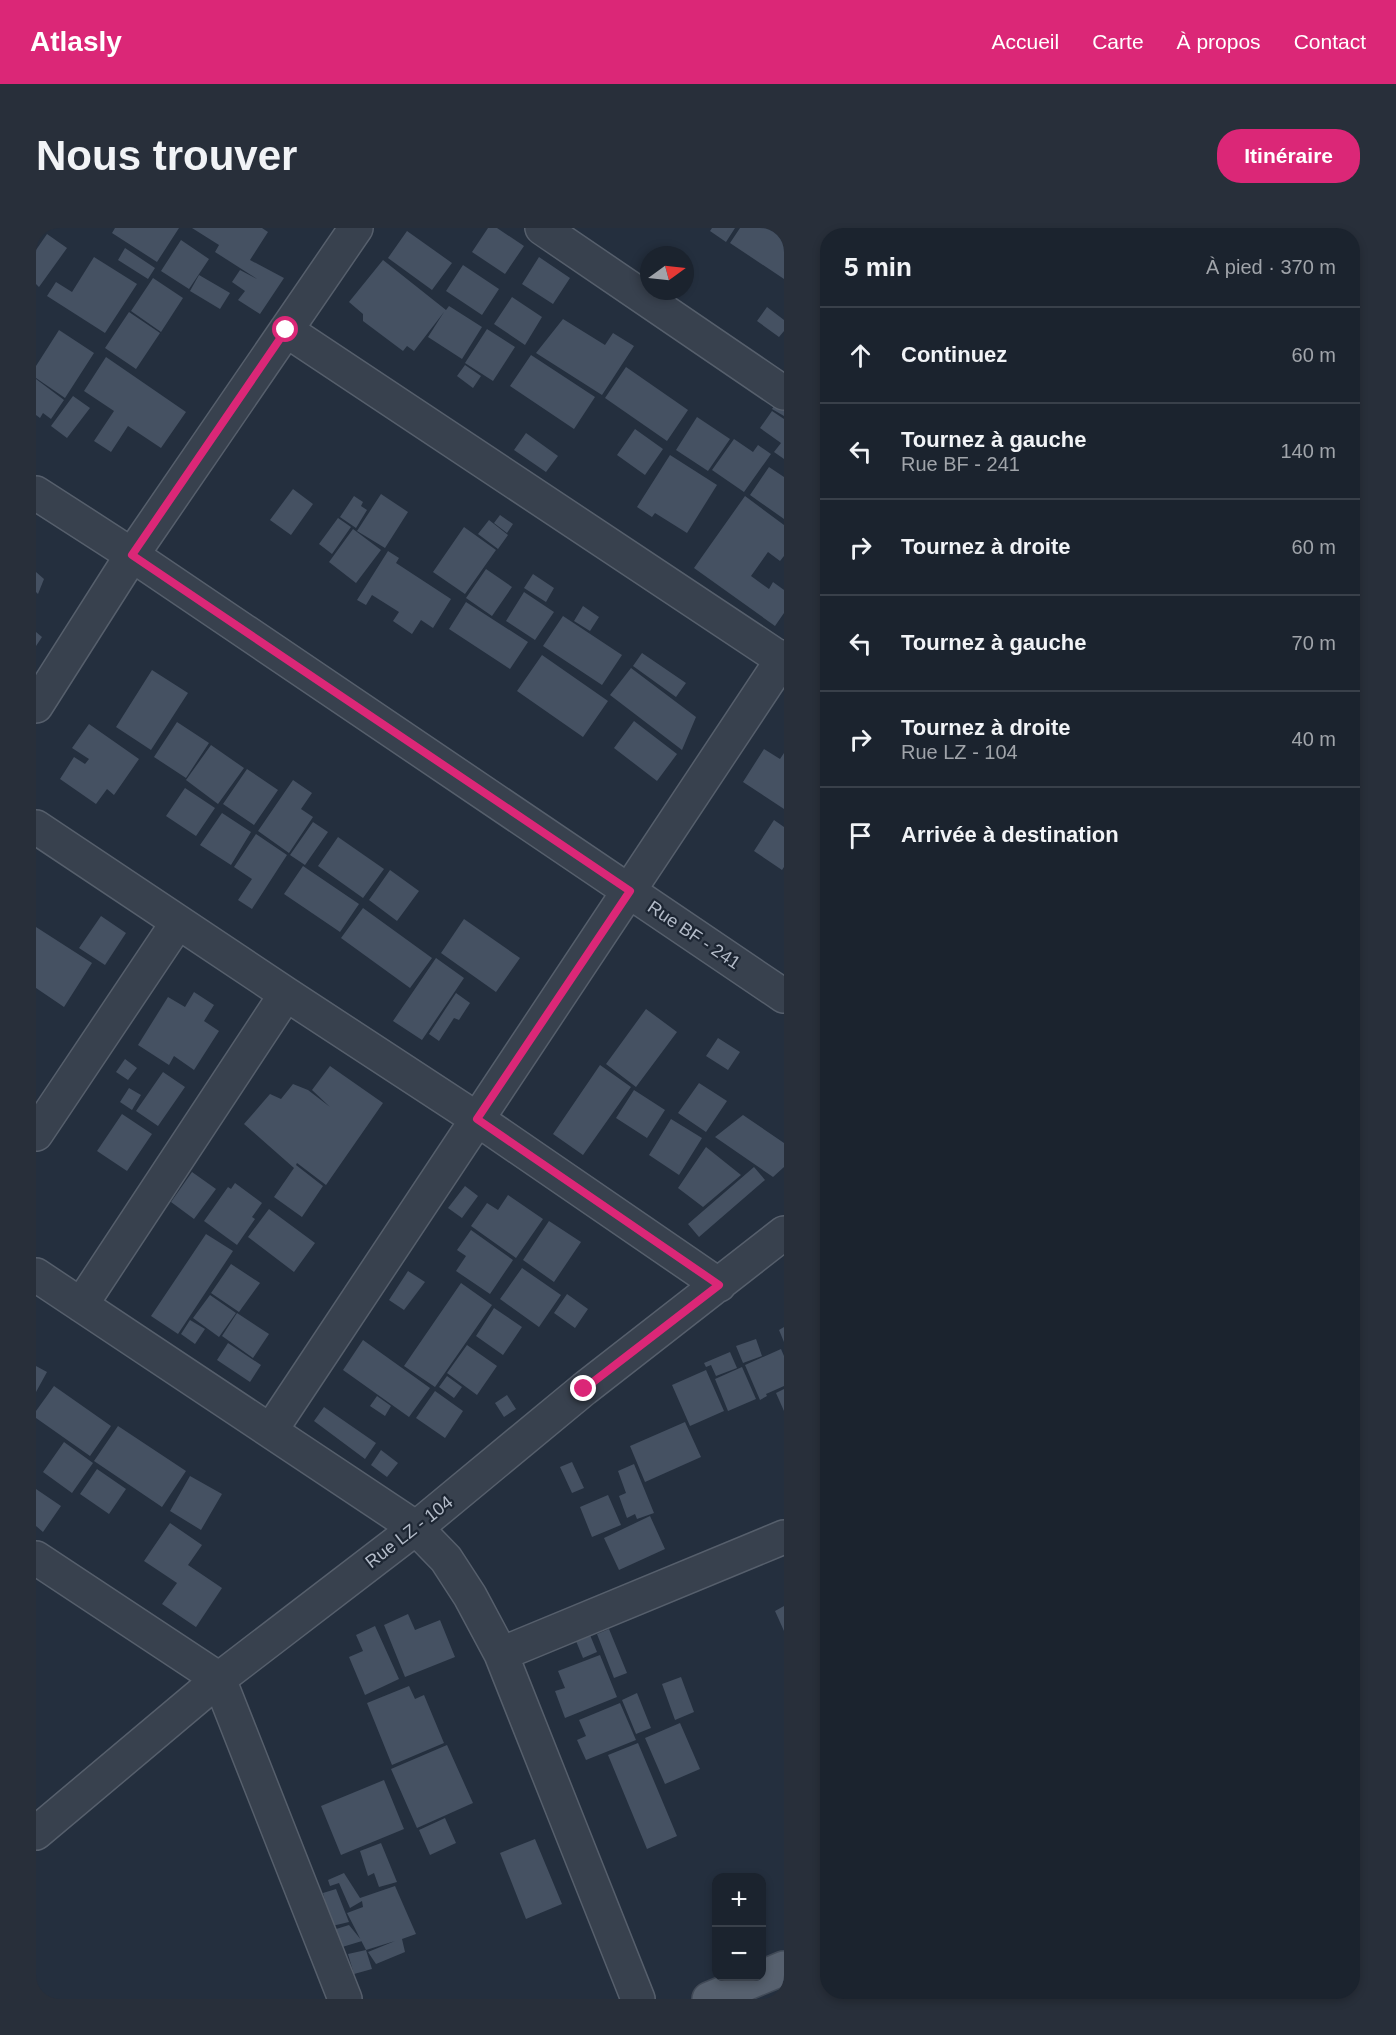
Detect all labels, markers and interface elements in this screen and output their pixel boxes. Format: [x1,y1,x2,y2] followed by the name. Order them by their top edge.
[30,26,122,57] text: Atlasly
[992,30,1059,53] text: Accueil
[1092,30,1144,53] text: Carte
[1177,30,1261,53] text: À propos
[1294,30,1366,53] text: Contact
[1217,129,1360,183] button: Itinéraire
[36,132,297,179] text: Nous trouver
[640,246,694,300] north arrow
[844,252,912,282] text: 5 min
[1206,256,1336,278] text: À pied · 370 m
[272,316,298,342] route start
[844,339,877,372] icon: ahead
[901,342,1007,367] text: Continuez
[1292,344,1336,366] text: 60 m
[901,427,1086,452] text: Tournez à gauche
[844,435,877,468] icon: left
[1280,440,1336,462] text: 140 m
[901,453,1020,475] text: Rue BF - 241
[844,531,877,564] icon: right
[901,534,1071,559] text: Tournez à droite
[1292,536,1336,558] text: 60 m
[844,627,877,660] icon: left
[901,630,1086,655] text: Tournez à gauche
[1292,632,1336,654] text: 70 m
[901,715,1071,740] text: Tournez à droite
[844,723,877,756] icon: right
[1292,728,1336,750] text: 40 m
[901,741,1018,763] text: Rue LZ - 104
[844,819,877,852] icon: arrive
[901,822,1119,847] text: Arrivée à destination
[644,897,744,973] street label: Rue BF - 241
[570,1375,596,1401] route end
[361,1492,457,1572] street label: Rue LZ - 104
[712,1873,766,1981] map controls
[712,1873,766,1927] button: +
[712,1927,766,1981] button: −

